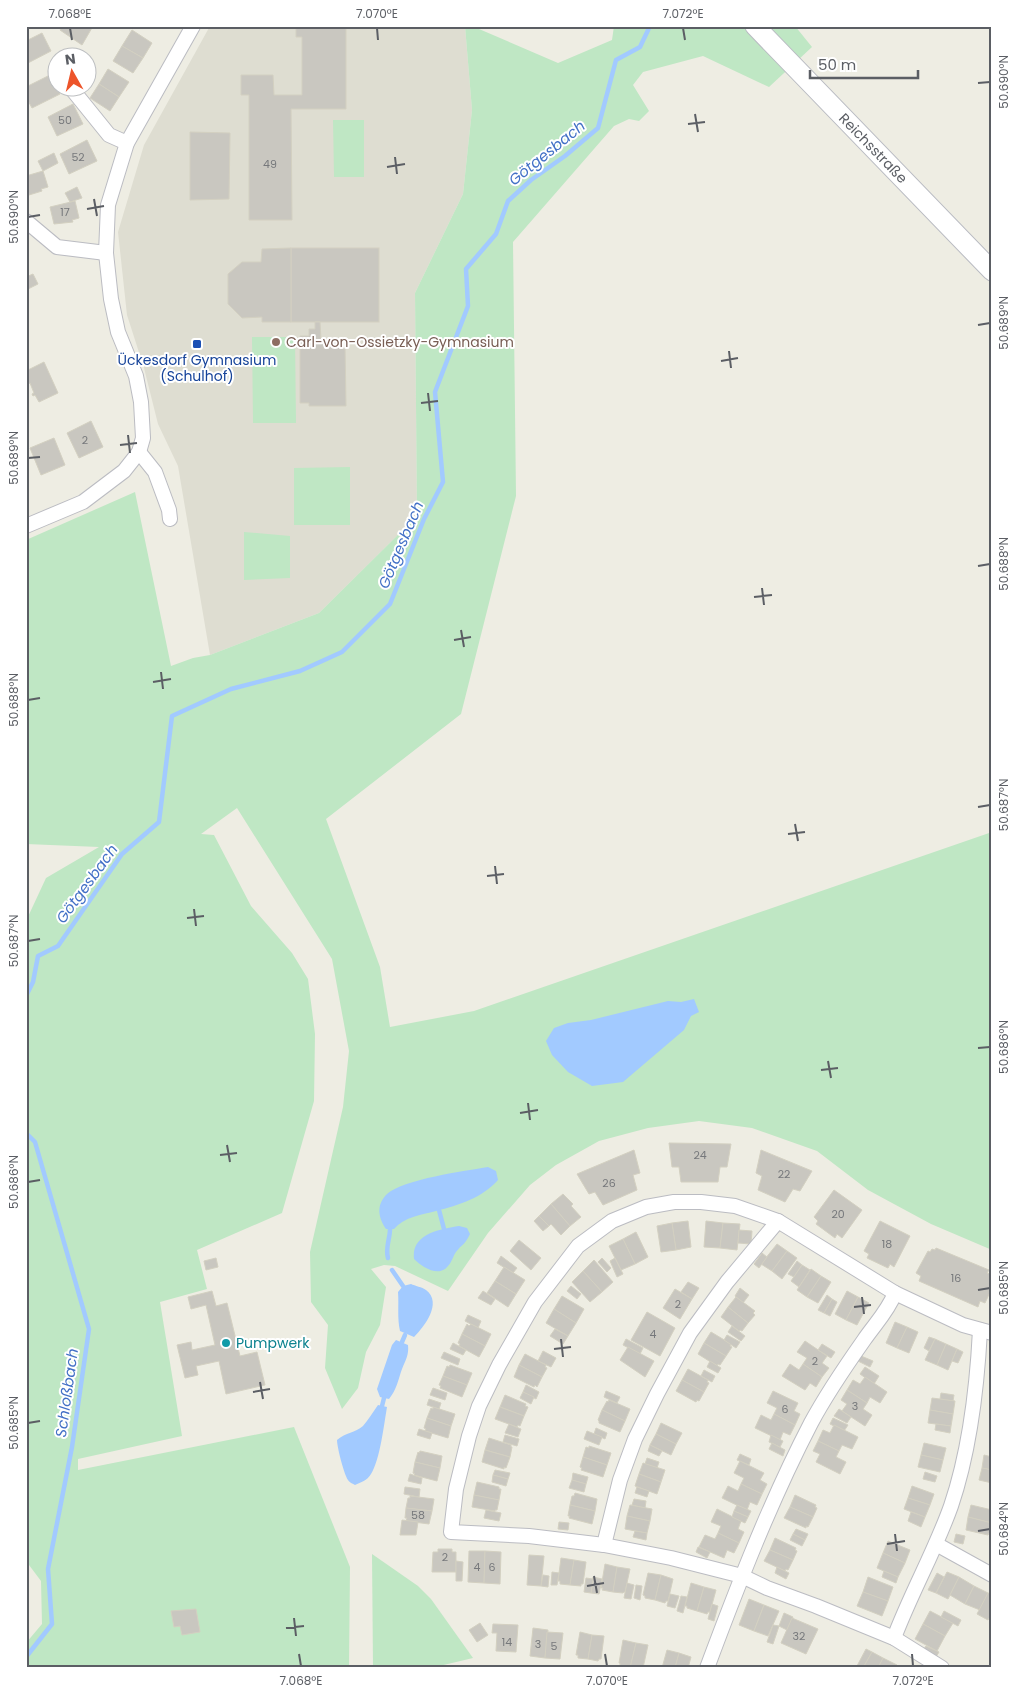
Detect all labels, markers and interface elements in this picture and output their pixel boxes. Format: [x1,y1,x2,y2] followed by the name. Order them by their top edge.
[49,5,91,22] text: 7.068°E
[356,5,398,22] text: 7.070°E
[662,5,704,22] text: 7.072°E
[48,48,98,98] north arrow
[64,48,77,70] text: N
[810,48,918,80] scale bar
[818,54,856,75] text: 50 m
[995,55,1012,109] text: 50.690°N
[834,109,912,188] street label: Reichsstraße
[58,112,72,128] house number: 50
[504,115,589,190] water label: Götgesbach
[71,149,85,165] house number: 52
[263,156,277,172] house number: 49
[5,190,22,244] text: 50.690°N
[60,204,70,220] house number: 17
[995,296,1012,350] text: 50.689°N
[286,332,514,352] place label: Carl-von-Ossietzky-Gymnasium
[270,336,282,348] marker: Carl-von-Ossietzky-Gymnasium
[191,338,203,350] marker: Ückesdorf Gymnasium (Schulhof)
[118,350,276,386] place label: Ückesdorf Gymnasium (Schulhof)
[5,431,22,485] text: 50.689°N
[82,432,88,448] house number: 2
[373,498,428,592] water label: Götgesbach
[995,537,1012,591] text: 50.688°N
[5,673,22,727] text: 50.688°N
[995,779,1012,831] text: 50.687°N
[51,840,122,927] water label: Götgesbach
[5,915,22,967] text: 50.687°N
[995,1020,1012,1074] text: 50.686°N
[693,1147,707,1163] house number: 24
[5,1155,22,1209] text: 50.686°N
[778,1166,790,1182] house number: 22
[602,1175,616,1191] house number: 26
[831,1206,845,1222] house number: 20
[882,1236,892,1252] house number: 18
[995,1261,1012,1315] text: 50.685°N
[951,1270,961,1286] house number: 16
[675,1296,681,1312] house number: 2
[650,1326,657,1342] house number: 4
[236,1333,310,1353] place label: Pumpwerk
[220,1337,232,1349] marker: Pumpwerk
[50,1347,83,1439] water label: Schloßbach
[812,1353,818,1369] house number: 2
[5,1396,22,1450] text: 50.685°N
[852,1398,858,1414] house number: 3
[782,1401,789,1417] house number: 6
[995,1502,1012,1556] text: 50.684°N
[411,1507,425,1523] house number: 58
[442,1549,448,1565] house number: 2
[474,1559,481,1575] house number: 4
[489,1559,496,1575] house number: 6
[793,1628,805,1644] house number: 32
[502,1634,512,1650] house number: 14
[535,1636,541,1652] house number: 3
[551,1638,558,1654] house number: 5
[280,1672,322,1689] text: 7.068°E
[586,1672,628,1689] text: 7.070°E
[892,1672,934,1689] text: 7.072°E

